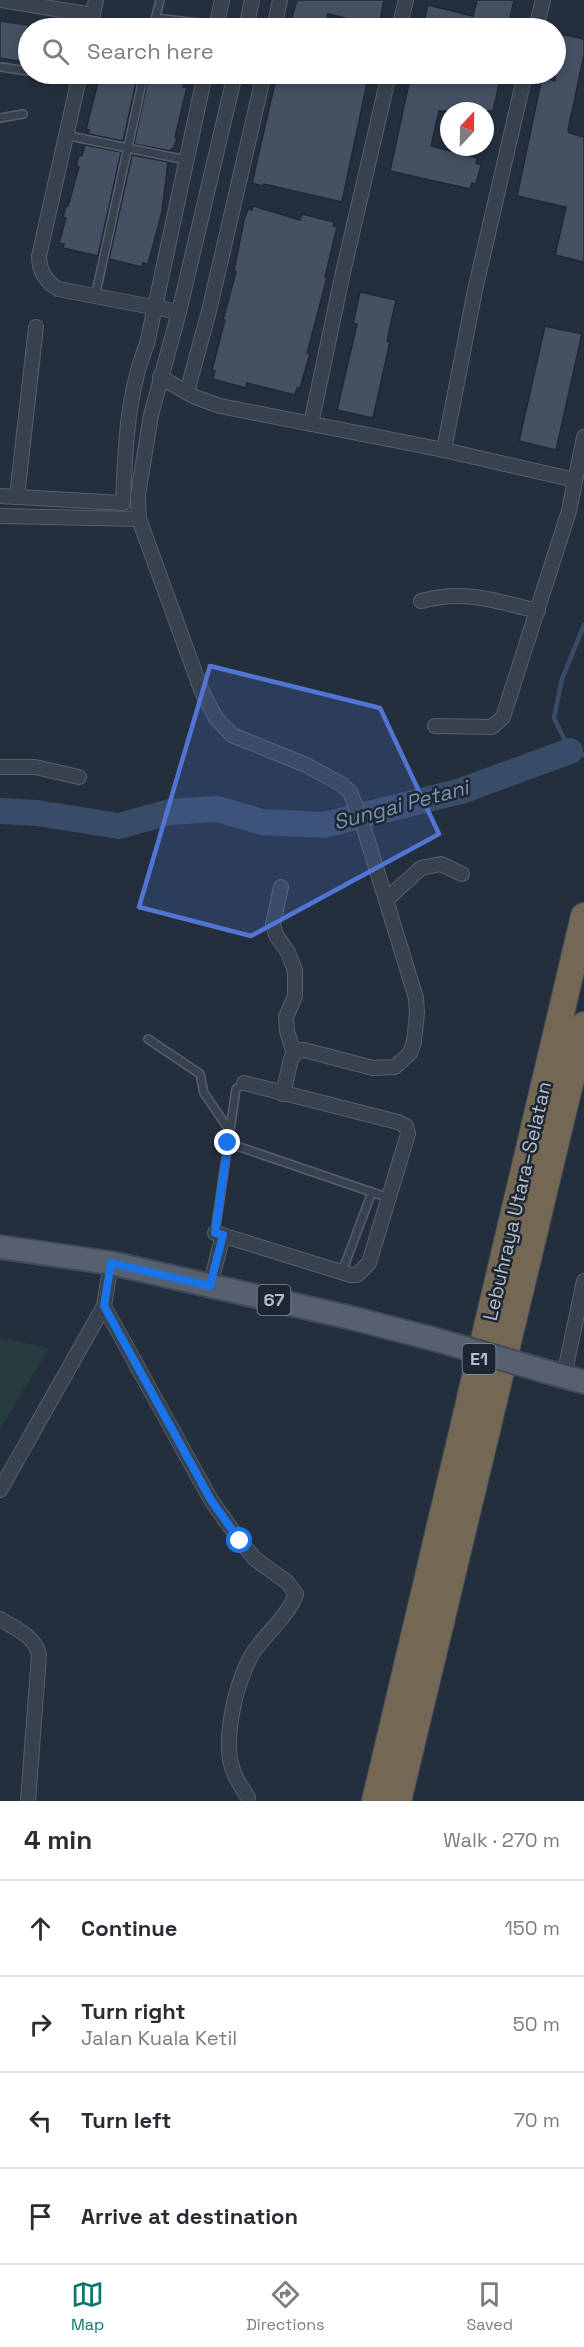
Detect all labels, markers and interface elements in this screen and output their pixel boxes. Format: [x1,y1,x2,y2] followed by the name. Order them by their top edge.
[18,18,566,84] search box
[39,35,72,68] icon: search
[87,37,214,65] text: Search here
[440,102,494,156] north arrow
[330,773,474,836] water label: Sungai Petani
[477,1079,557,1323] street label: Lebuhraya Utara–Selatan
[214,1129,240,1155] route end
[258,1285,290,1315] road number: 67
[462,1344,496,1374] road number: E1
[226,1527,252,1553] route start
[24,1823,92,1857] text: 4 min
[443,1827,560,1853] text: Walk · 270 m
[24,1912,57,1945] icon: ahead
[81,1914,177,1942] text: Continue
[505,1915,560,1941] text: 150 m
[81,1997,186,2025] text: Turn right
[24,2008,57,2041] icon: right
[513,2011,560,2037] text: 50 m
[81,2025,237,2051] text: Jalan Kuala Ketil
[24,2104,57,2137] icon: left
[81,2106,171,2134] text: Turn left
[514,2107,560,2133] text: 70 m
[24,2200,57,2233] icon: arrive
[81,2202,298,2230] text: Arrive at destination
[71,2278,104,2335] tab: Map
[246,2278,325,2335] tab: Directions
[466,2278,513,2335] tab: Saved

